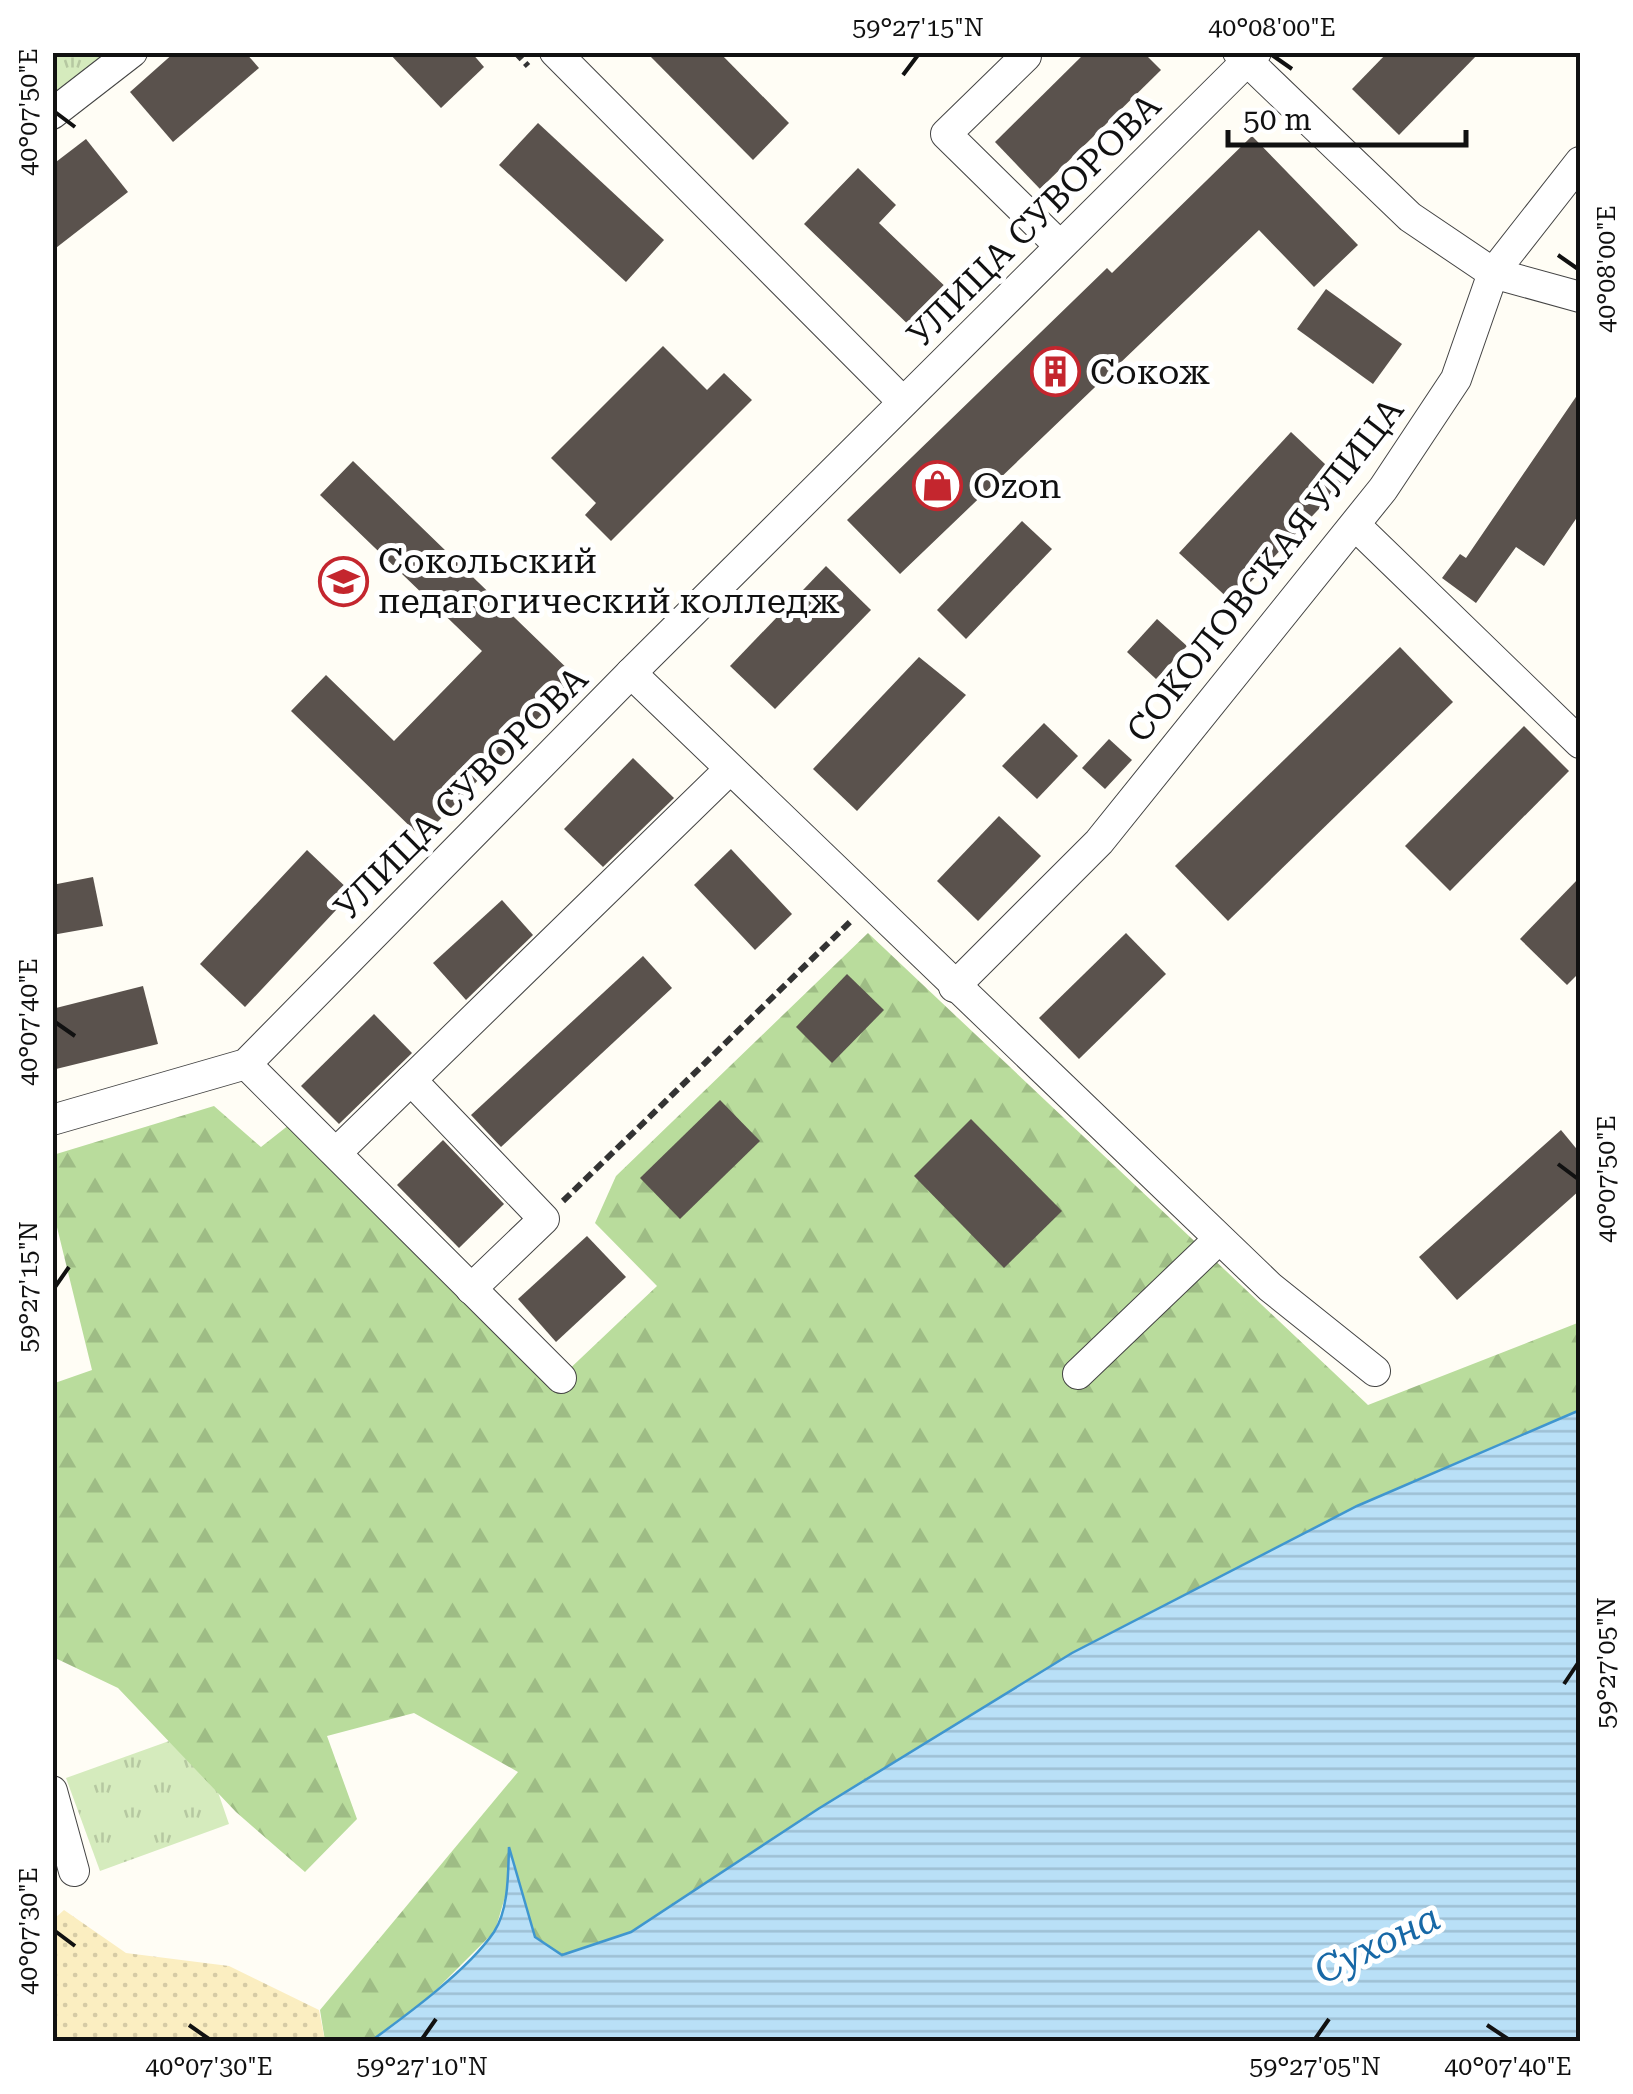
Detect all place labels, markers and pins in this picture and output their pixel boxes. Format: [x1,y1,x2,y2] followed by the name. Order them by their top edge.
[1029,346,1081,398] building icon: Сокож
[1090,352,1210,393] place label: Сокож
[912,460,964,512] shop icon: Ozon
[973,466,1061,507] place label: Ozon
[378,541,840,622] place label: Сокольский педагогический колледж
[317,555,369,607] school or university icon: Сокольский педагогический колледж

